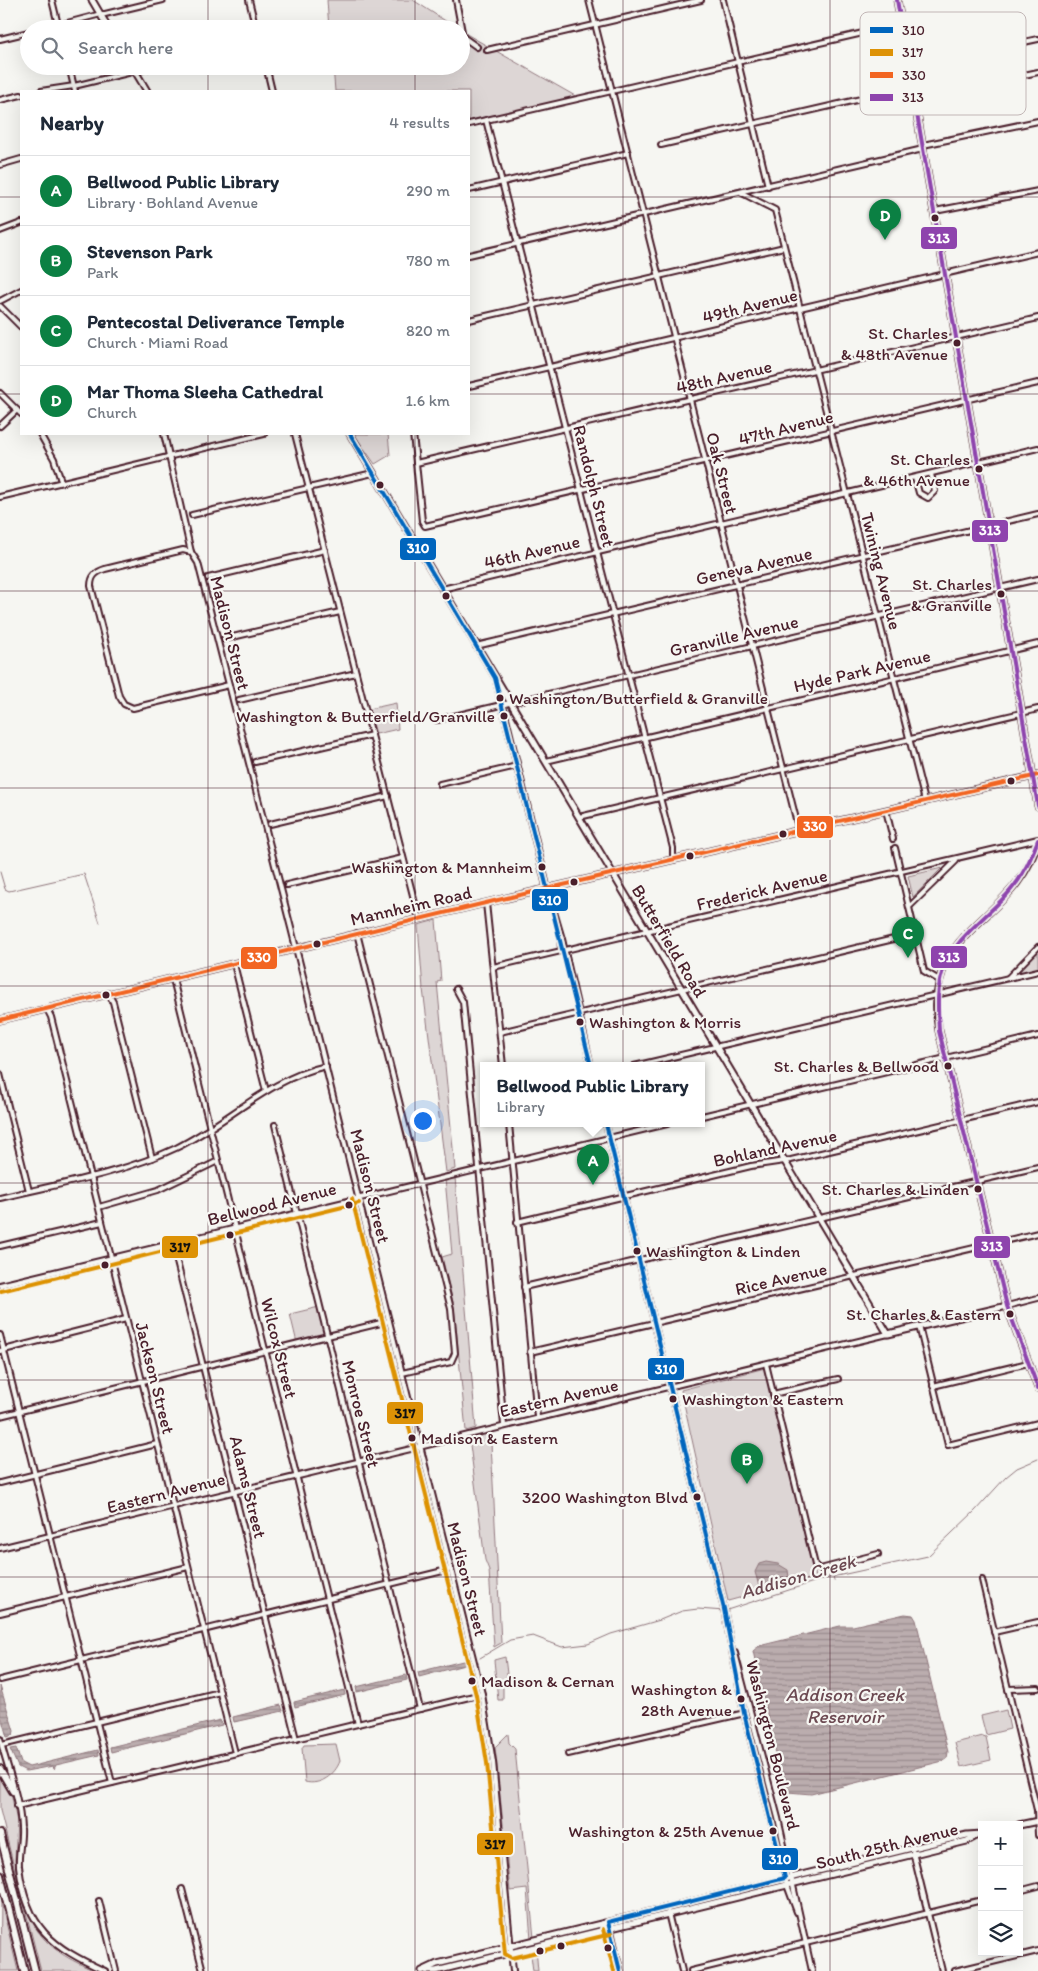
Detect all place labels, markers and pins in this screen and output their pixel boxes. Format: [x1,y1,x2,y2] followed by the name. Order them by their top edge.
[869,199,901,240] pin: D
[930,213,940,223] unlabelled marker
[841,323,948,364] place label: St. Charles & 48th Avenue
[952,338,962,348] marker: St. Charles & 48th Avenue
[863,449,970,490] place label: St. Charles & 46th Avenue
[974,464,984,474] marker: St. Charles & 46th Avenue
[375,480,385,490] unlabelled marker
[911,574,992,615] place label: St. Charles & Granville
[996,589,1006,599] marker: St. Charles & Granville
[441,591,451,601] unlabelled marker
[509,688,768,708] place label: Washington/Butterfield & Granville
[495,693,505,703] marker: Washington/Butterfield & Granville
[236,706,495,726] place label: Washington & Butterfield/Granville
[499,711,509,721] marker: Washington & Butterfield/Granville
[1006,776,1016,786] unlabelled marker
[778,829,788,839] unlabelled marker
[685,851,695,861] unlabelled marker
[351,857,533,877] place label: Washington & Mannheim
[537,862,547,872] marker: Washington & Mannheim
[569,877,579,887] unlabelled marker
[892,917,924,958] pin: C
[312,939,322,949] unlabelled marker
[101,990,111,1000] unlabelled marker
[589,1012,741,1032] place label: Washington & Morris
[575,1017,585,1027] marker: Washington & Morris
[774,1056,940,1076] place label: St. Charles & Bellwood
[943,1061,953,1071] marker: St. Charles & Bellwood
[577,1144,609,1185] pin: A
[822,1179,969,1199] place label: St. Charles & Linden
[973,1184,983,1194] marker: St. Charles & Linden
[344,1200,354,1210] unlabelled marker
[225,1230,235,1240] unlabelled marker
[646,1241,801,1261] place label: Washington & Linden
[632,1246,642,1256] marker: Washington & Linden
[100,1260,110,1270] unlabelled marker
[846,1304,1001,1324] place label: St. Charles & Eastern
[1005,1309,1015,1319] marker: St. Charles & Eastern
[682,1389,844,1409] place label: Washington & Eastern
[668,1394,678,1404] marker: Washington & Eastern
[421,1428,558,1448] place label: Madison & Eastern
[407,1433,417,1443] marker: Madison & Eastern
[731,1443,763,1484] pin: B
[522,1487,689,1507] place label: 3200 Washington Blvd
[692,1492,702,1502] marker: 3200 Washington Blvd
[481,1671,615,1691] place label: Madison & Cernan
[467,1676,477,1686] marker: Madison & Cernan
[631,1679,732,1720] place label: Washington & 28th Avenue
[736,1694,746,1704] marker: Washington & 28th Avenue
[568,1821,764,1841] place label: Washington & 25th Avenue
[768,1826,778,1836] marker: Washington & 25th Avenue
[556,1941,566,1951] unlabelled marker
[603,1943,613,1953] unlabelled marker
[535,1946,545,1956] unlabelled marker

